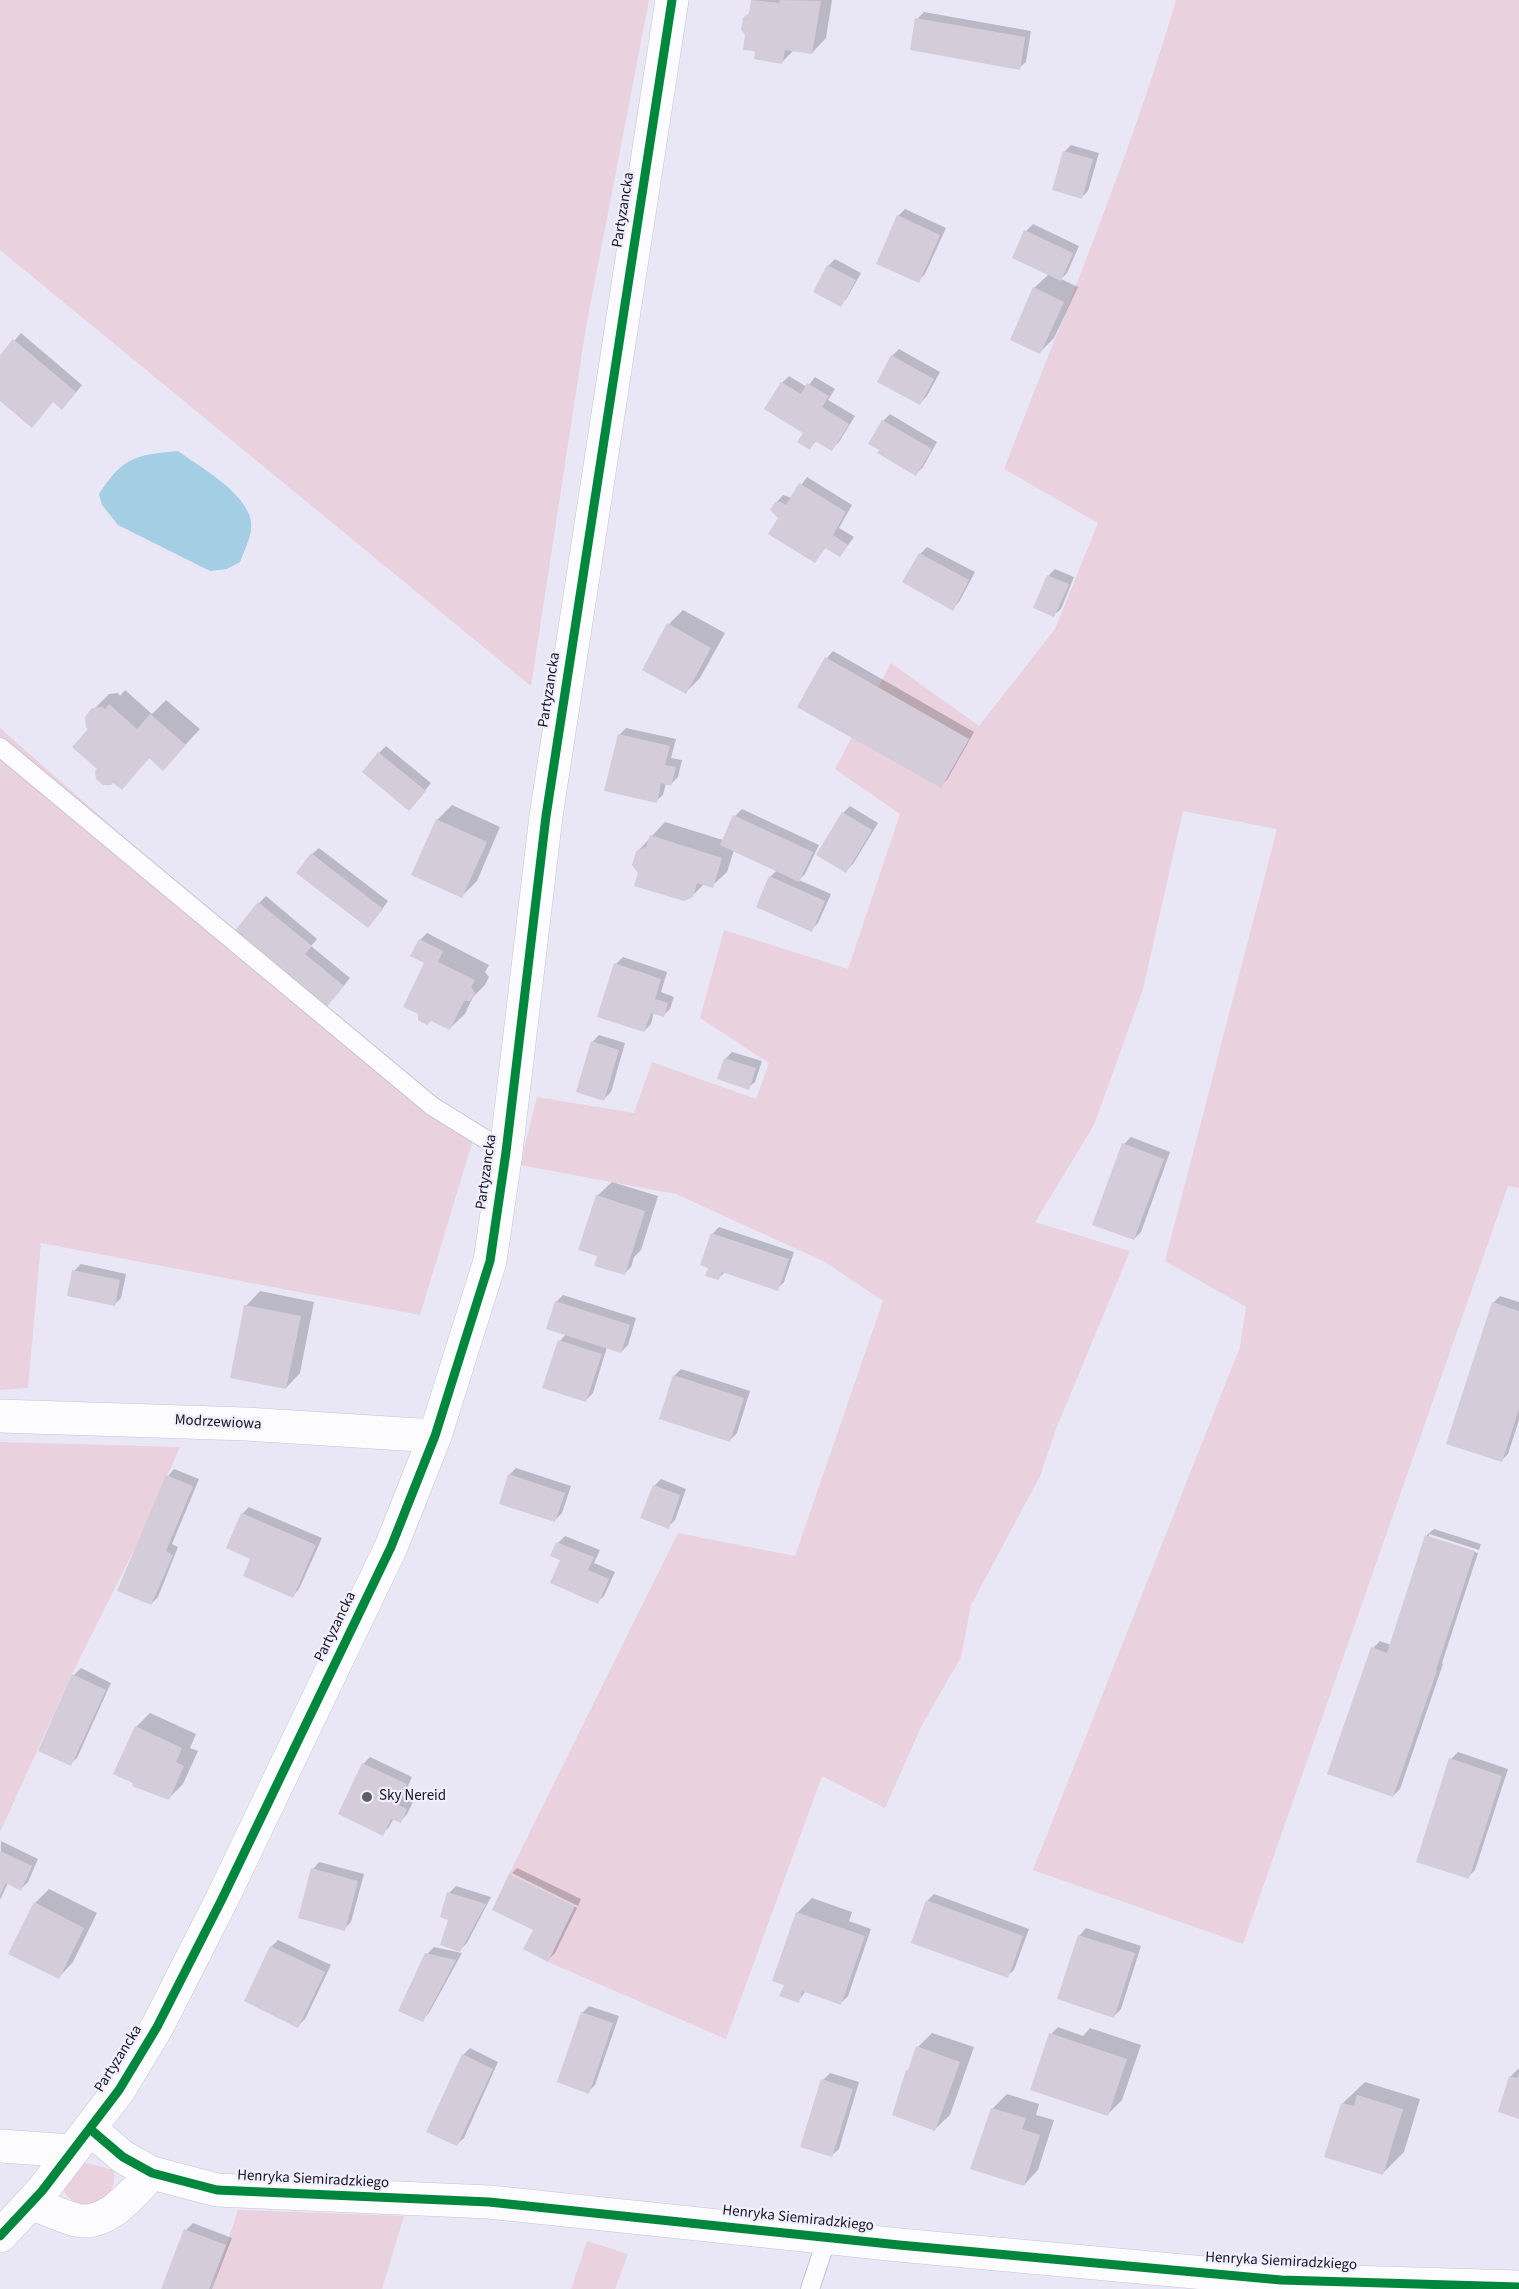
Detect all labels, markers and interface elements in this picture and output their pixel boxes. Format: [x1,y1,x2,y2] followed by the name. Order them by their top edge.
[609,171,639,249] street label: Partyzancka
[535,651,565,729] street label: Partyzancka
[473,1133,501,1211] street label: Partyzancka
[174,1412,262,1434] street label: Modrzewiowa
[311,1589,361,1665] street label: Partyzancka
[379,1788,446,1806] place label: Sky Nereid
[360,1790,374,1804] marker: Sky Nereid
[91,2022,147,2096] street label: Partyzancka
[237,2167,389,2193] street label: Henryka Siemiradzkiego
[721,2202,875,2236] street label: Henryka Siemiradzkiego
[1205,2249,1357,2275] street label: Henryka Siemiradzkiego

